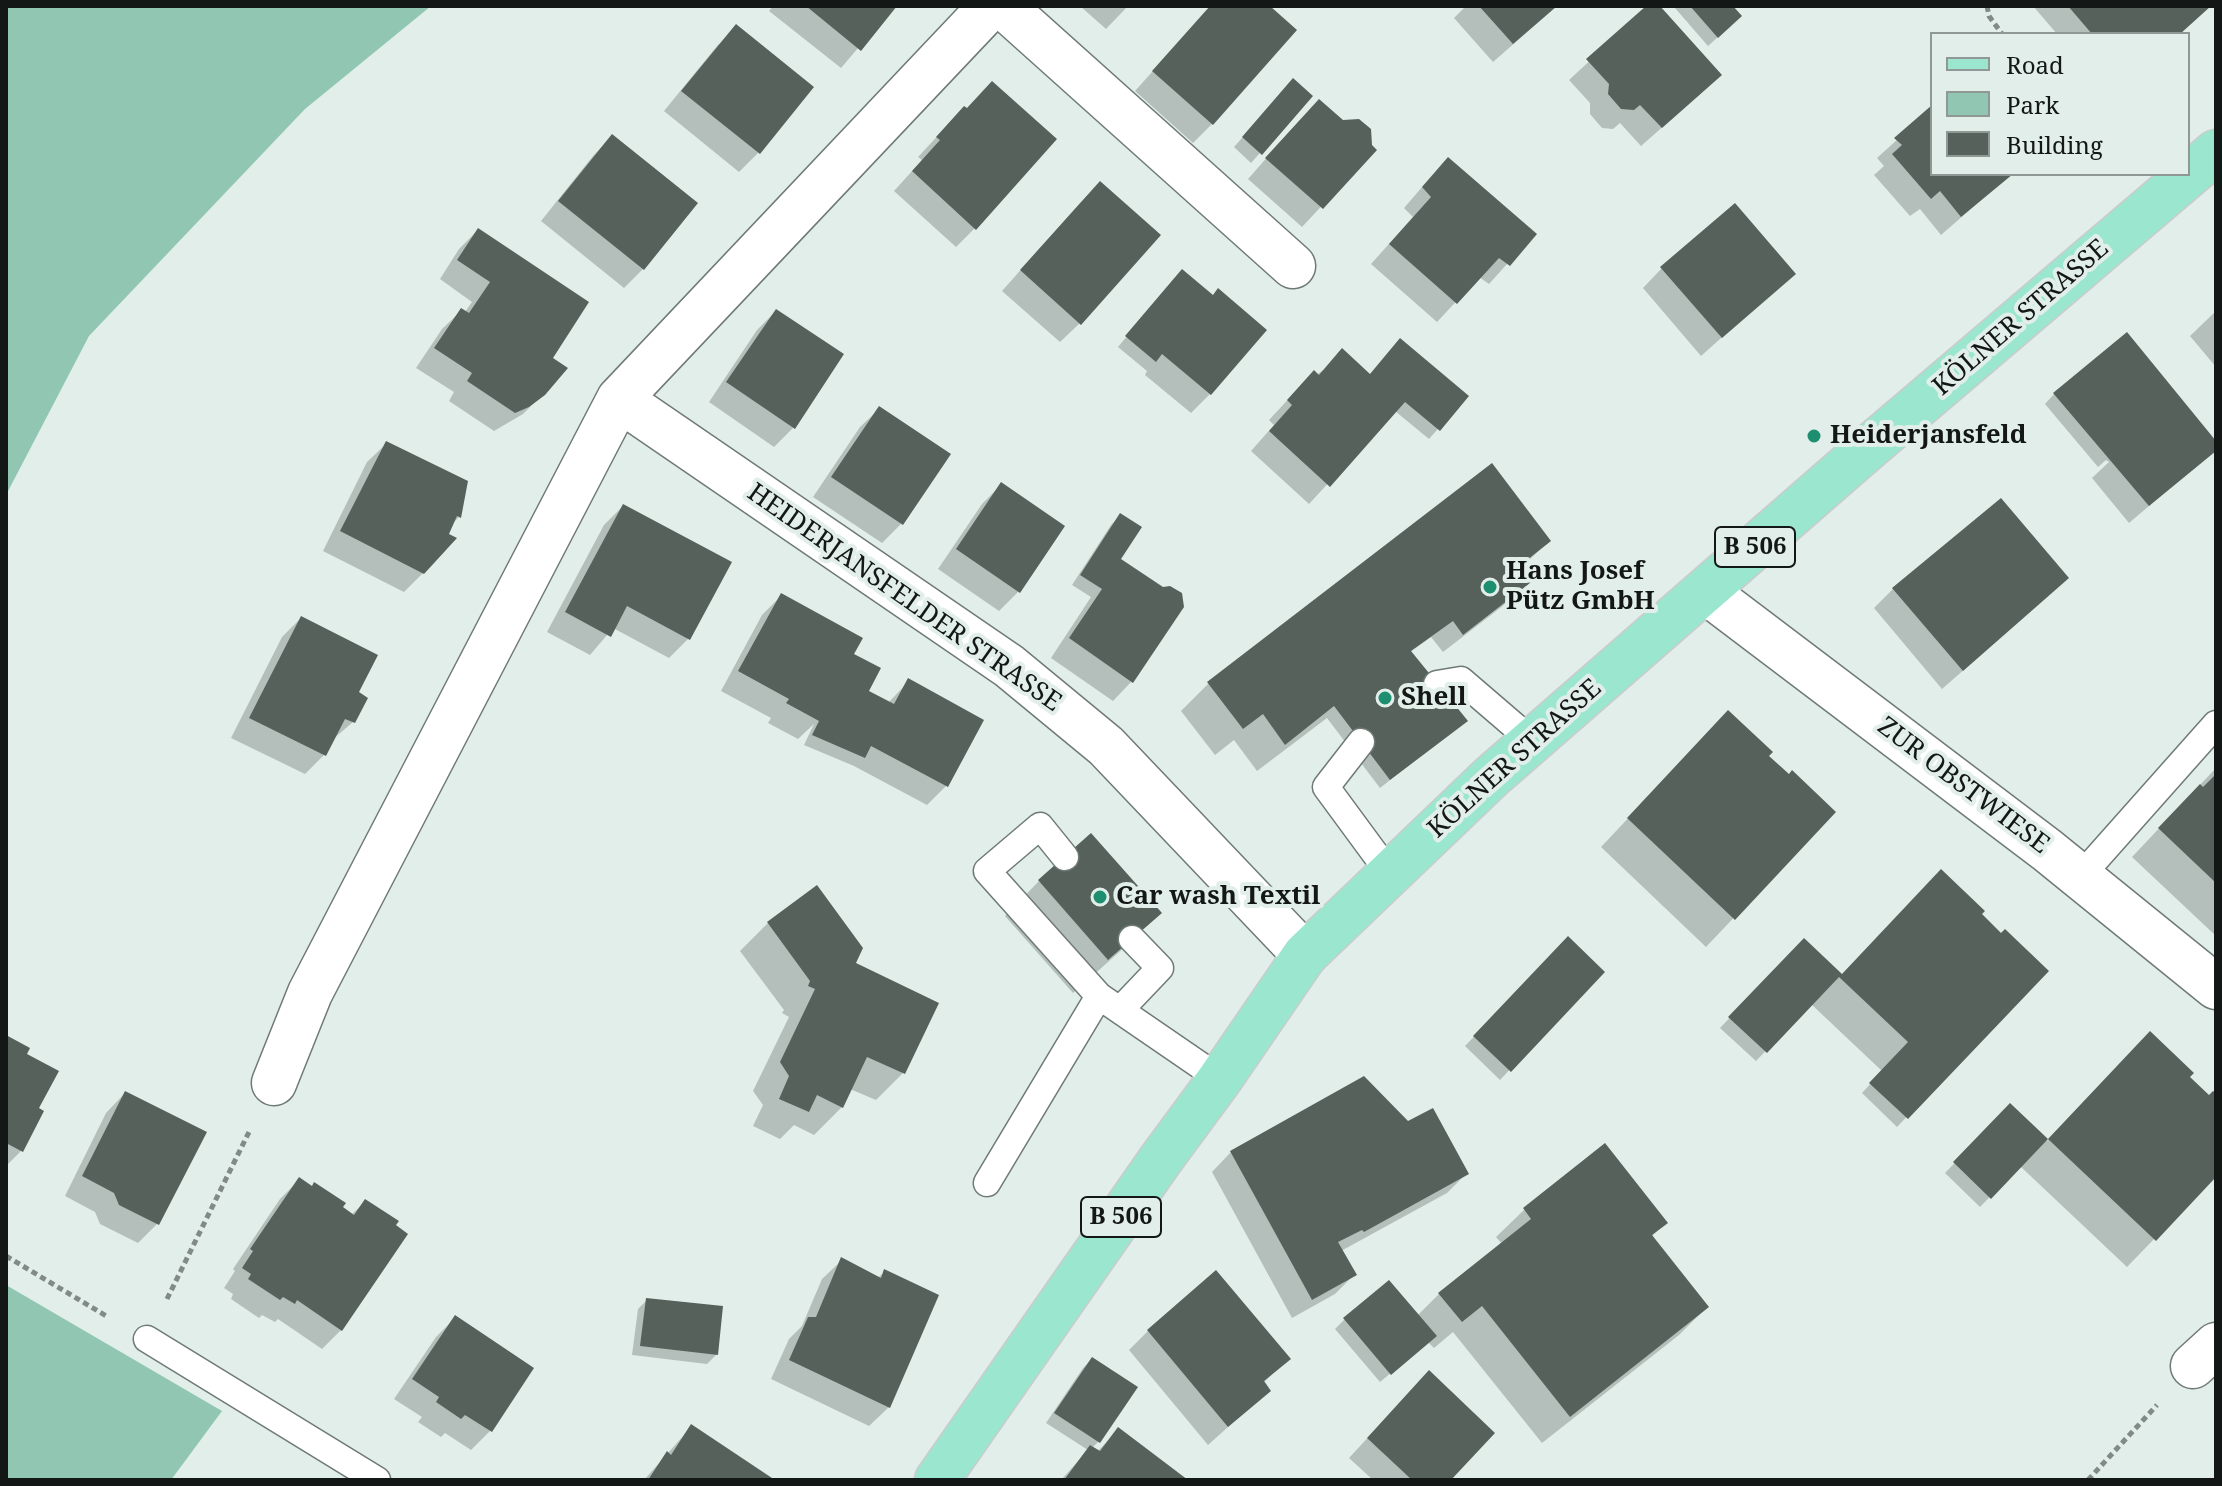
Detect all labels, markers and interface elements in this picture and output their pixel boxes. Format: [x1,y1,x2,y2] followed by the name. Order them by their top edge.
[1930,32,2190,176] legend
[2006,48,2064,81] text: Road
[2006,88,2059,121] text: Park
[2006,128,2103,161] text: Building
[1927,233,2115,403] street label: KÖLNER STRASSE
[1830,420,2027,452] place label: Heiderjansfeld
[1805,427,1823,445] marker: Heiderjansfeld
[741,477,1067,719] street label: HEIDERJANSFELDER STRASSE
[1715,527,1795,567] road number: B 506
[1506,556,1655,618] place label: Hans Josef Pütz GmbH
[1481,578,1499,596] marker: Hans Josef Pütz GmbH
[1422,673,1608,845] street label: KÖLNER STRASSE
[1401,682,1467,714] place label: Shell
[1376,689,1394,707] marker: Shell
[1871,711,2055,861] street label: ZUR OBSTWIESE
[1116,881,1320,913] place label: Car wash Textil
[1091,888,1109,906] marker: Car wash Textil
[1081,1197,1161,1237] road number: B 506

